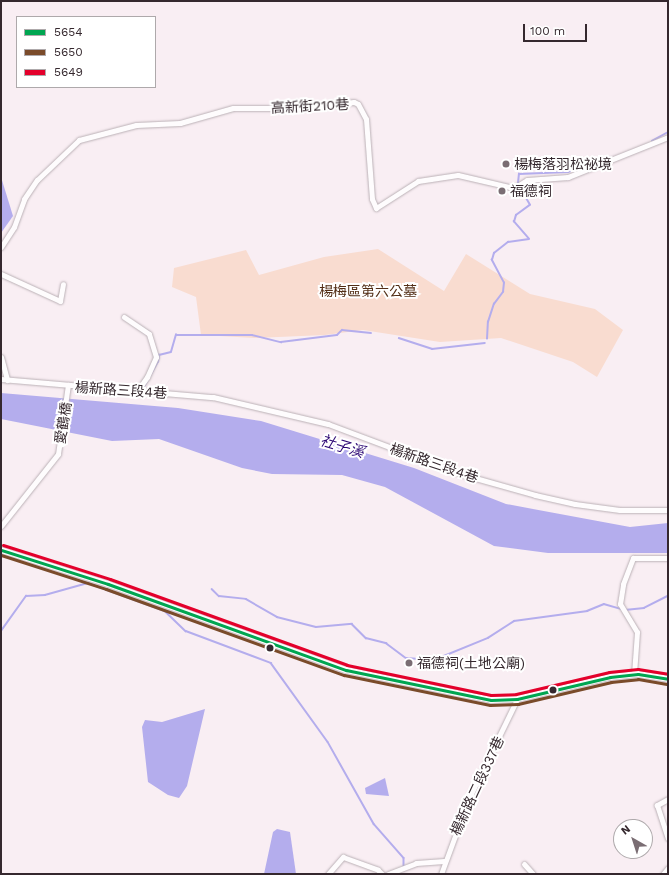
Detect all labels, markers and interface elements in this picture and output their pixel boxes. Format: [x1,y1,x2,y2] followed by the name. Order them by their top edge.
[16,16,156,88] legend
[525,16,589,42] scale bar
[530,24,565,38] text: 100 m
[54,25,83,39] text: 5654
[54,45,83,59] text: 5650
[54,65,83,79] text: 5649
[270,96,350,116] street label: 高新街210巷
[514,156,612,172] place label: 楊梅落羽松祕境
[501,159,511,169] marker: 楊梅落羽松祕境
[510,183,552,199] place label: 福德祠
[497,186,507,196] marker: 福德祠
[319,283,417,299] park label: 楊梅區第六公墓
[74,378,168,402] street label: 楊新路三段4巷
[51,401,75,445] street label: 愛鶴橋
[318,432,366,462] water label: 社子溪
[388,440,480,486] street label: 楊新路三段4巷
[265,643,275,653] unlabelled marker
[417,655,525,671] place label: 福德祠(土地公廟)
[404,658,414,668] marker: 福德祠(土地公廟)
[548,685,558,695] unlabelled marker
[447,734,507,838] street label: 楊新路二段337巷
[613,819,653,859] north arrow
[619,822,633,838] text: N

